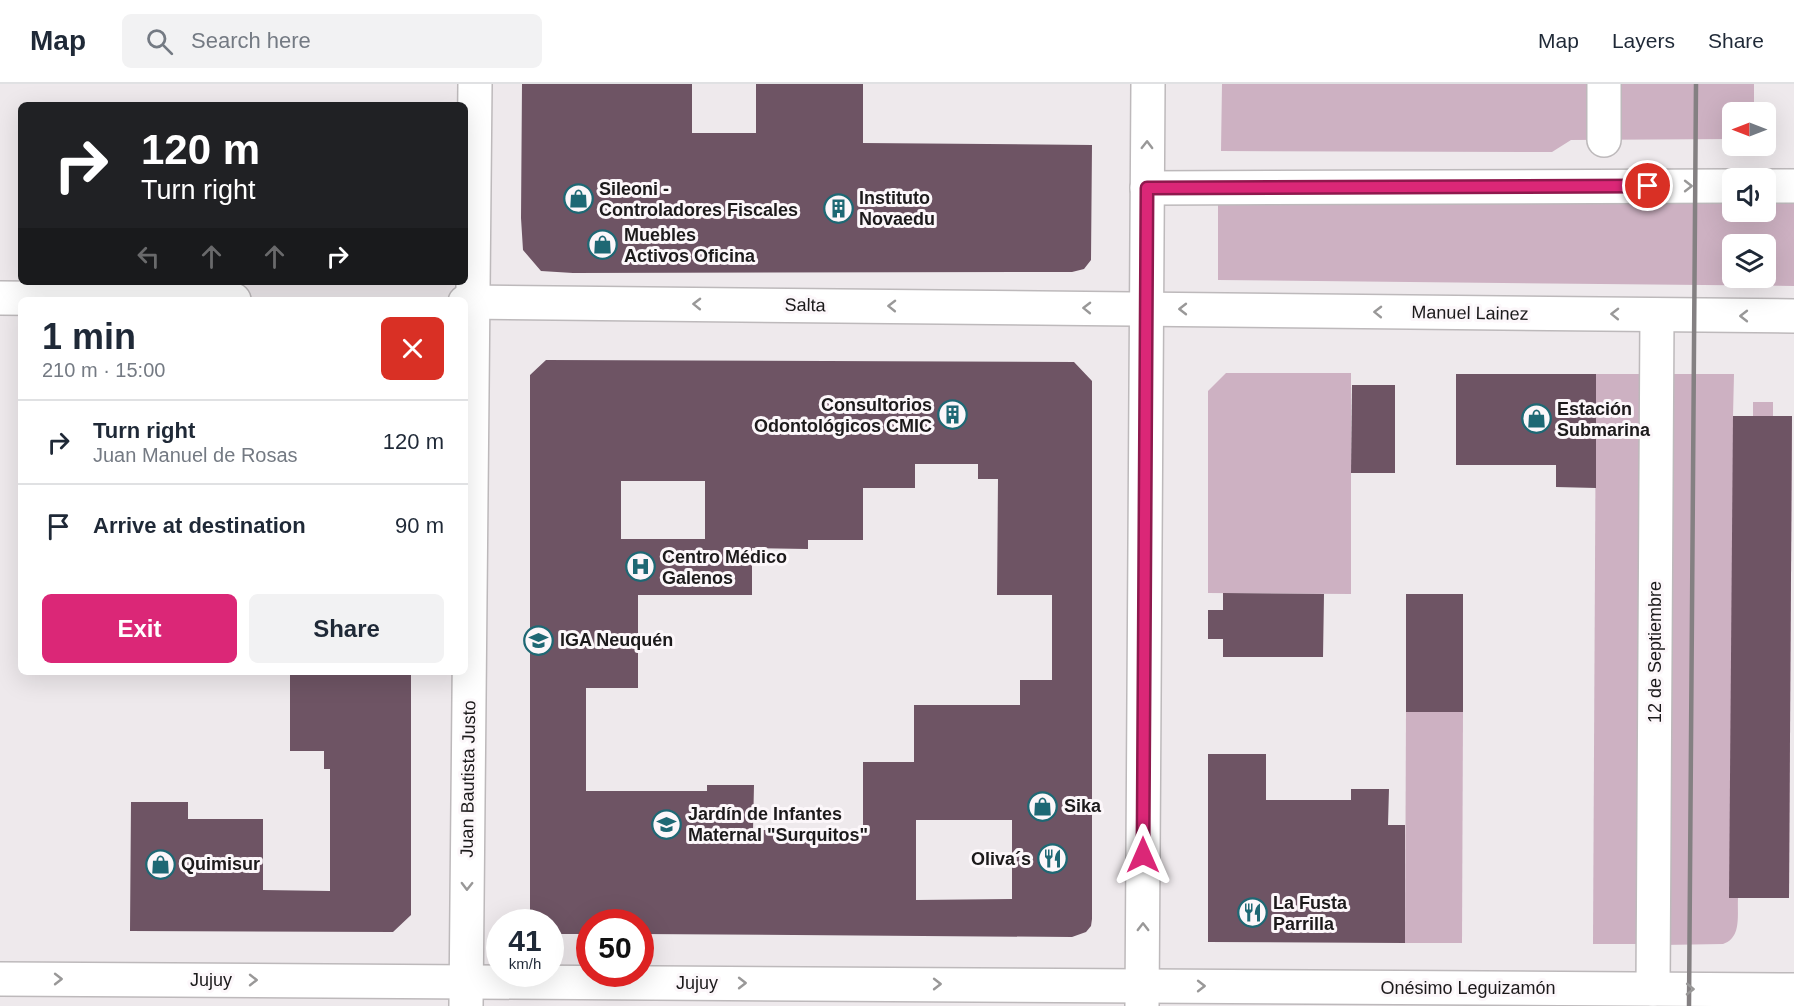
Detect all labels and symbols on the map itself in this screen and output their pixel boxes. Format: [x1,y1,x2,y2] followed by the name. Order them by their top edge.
[1722,102,1776,156] north arrow
[1141,141,1154,150] one-way arrow
[1622,160,1673,211] pin
[599,179,798,220] place label: Sileoni - Controladores Fiscales
[1684,180,1693,192] one-way arrow
[562,183,594,215] shop icon: Sileoni - Controladores Fiscales
[859,188,935,229] place label: Instituto Novaedu
[822,192,854,224] building icon: Instituto Novaedu
[624,225,756,266] place label: Muebles Activos Oficina
[587,229,619,261] shop icon: Muebles Activos Oficina
[784,295,827,315] street label: Salta
[693,298,702,310] one-way arrow
[888,300,897,312] one-way arrow
[1083,302,1092,315] one-way arrow
[1411,302,1529,324] street label: Manuel Lainez
[1179,303,1188,315] one-way arrow
[1374,305,1383,318] one-way arrow
[1611,308,1620,320] one-way arrow
[1740,310,1749,322] one-way arrow
[754,395,932,436] place label: Consultorios Odontológicos CMIC
[937,399,969,431] building icon: Consultorios Odontológicos CMIC
[1557,399,1651,440] place label: Estación Submarina
[1520,403,1552,435] shop icon: Estación Submarina
[662,547,787,588] place label: Centro Médico Galenos
[625,551,657,583] hospital icon: Centro Médico Galenos
[1645,581,1665,723] street label: 12 de Septiembre
[523,624,555,656] school or university icon: IGA Neuquén
[560,630,673,650] place label: IGA Neuquén
[457,700,479,858] street label: Juan Bautista Justo
[1027,790,1059,822] shop icon: Sika
[1064,796,1102,816] place label: Sika
[688,804,868,845] place label: Jardín de Infantes Maternal "Surquitos"
[651,808,683,840] school or university icon: Jardín de Infantes Maternal "Surquitos"
[1111,823,1175,887] position arrow
[1036,843,1068,875] restaurant icon: Oliva´s
[144,848,176,880] shop icon: Quimisur
[971,849,1031,869] place label: Oliva´s
[181,854,260,874] place label: Quimisur
[461,881,473,890] one-way arrow
[1273,893,1348,934] place label: La Fusta Parrilla
[1236,897,1268,929] restaurant icon: La Fusta Parrilla
[576,909,654,987] speed limit sign: 50
[1137,922,1149,931] one-way arrow
[190,970,232,990] street label: Jujuy
[54,973,63,985] one-way arrow
[676,973,718,993] street label: Jujuy
[249,974,258,986] one-way arrow
[738,977,747,989] one-way arrow
[933,978,942,990] one-way arrow
[1380,978,1556,998] street label: Onésimo Leguizamón
[1197,980,1206,992] one-way arrow
[1686,983,1695,996] one-way arrow

